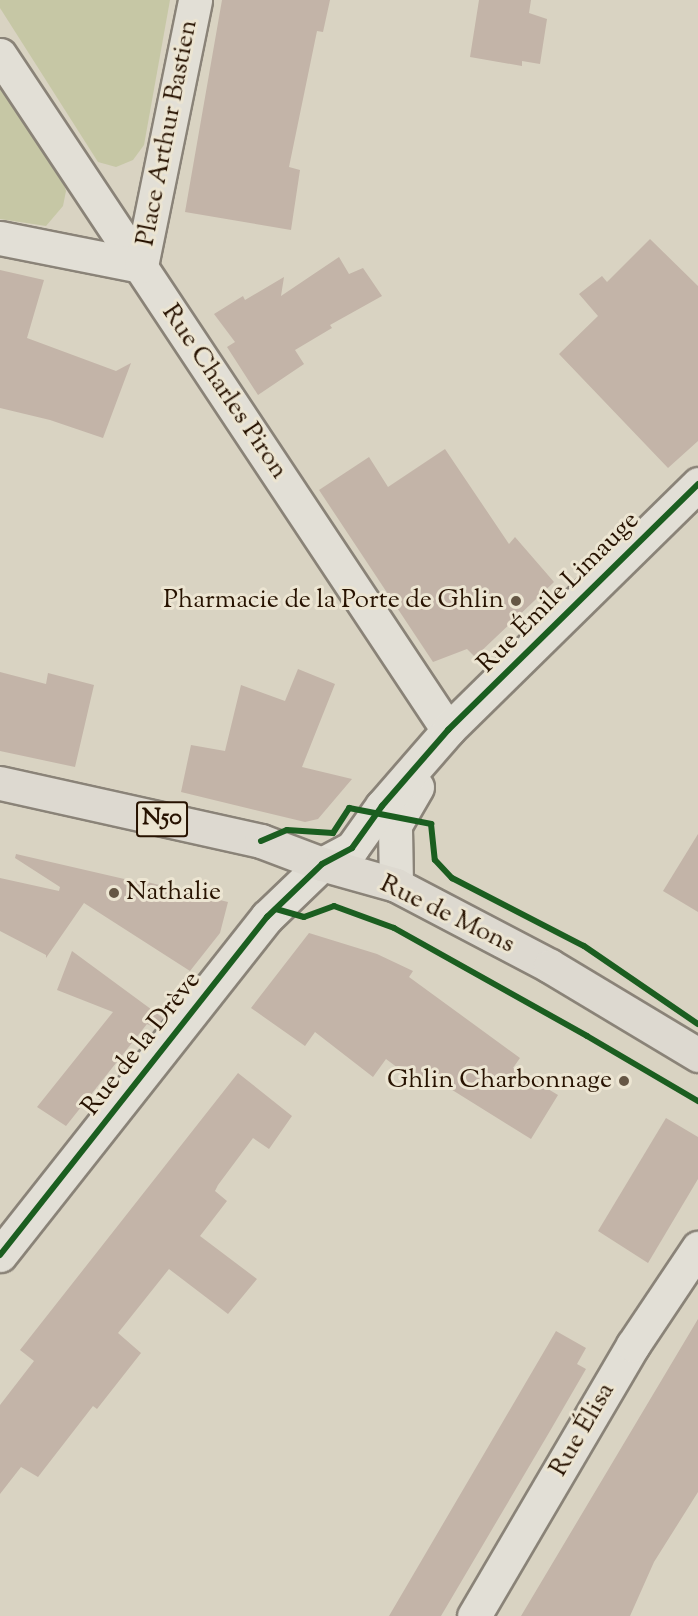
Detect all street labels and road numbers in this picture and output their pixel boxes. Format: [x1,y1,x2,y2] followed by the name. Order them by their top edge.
[131,17,205,249] street label: Place Arthur Bastien
[154,299,294,485] street label: Rue Charles Piron
[472,506,646,680] street label: Rue Émile Limauge
[135,798,189,840] road number: N50
[375,869,519,961] street label: Rue de Mons
[76,966,208,1122] street label: Rue de la Drève
[544,1378,622,1482] street label: Rue Élisa

